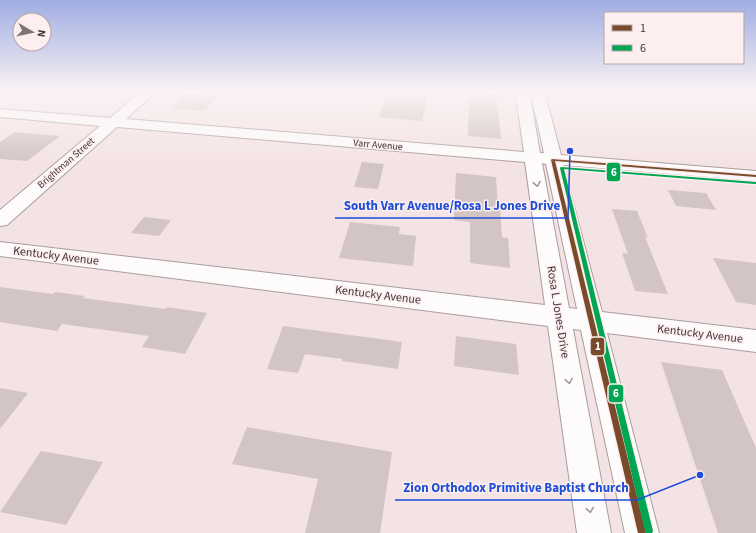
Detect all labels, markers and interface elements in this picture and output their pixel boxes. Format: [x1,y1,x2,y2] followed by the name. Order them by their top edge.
[12,12,52,52] north arrow
[604,12,744,64] legend
[640,20,646,37] text: 1
[33,29,49,38] text: N
[640,40,646,57] text: 6
[34,134,98,192] street label: Brightman Street
[353,136,403,154] street label: Varr Avenue
[606,162,621,182] line badge: 6
[611,165,617,180] text: 6
[532,181,541,187] one-way arrow
[335,193,568,218] callout: South Varr Avenue/Rosa L Jones Drive
[344,197,560,215] text: South Varr Avenue/Rosa L Jones Drive
[12,242,100,270] street label: Kentucky Avenue
[542,265,574,359] street label: Rosa L Jones Drive
[334,281,422,309] street label: Kentucky Avenue
[656,320,744,348] street label: Kentucky Avenue
[590,337,605,356] line badge: 1
[595,339,601,354] text: 1
[564,378,573,384] one-way arrow
[608,384,624,403] line badge: 6
[613,386,619,401] text: 6
[395,475,637,500] callout: Zion Orthodox Primitive Baptist Church
[403,479,629,497] text: Zion Orthodox Primitive Baptist Church
[585,506,594,513] one-way arrow

